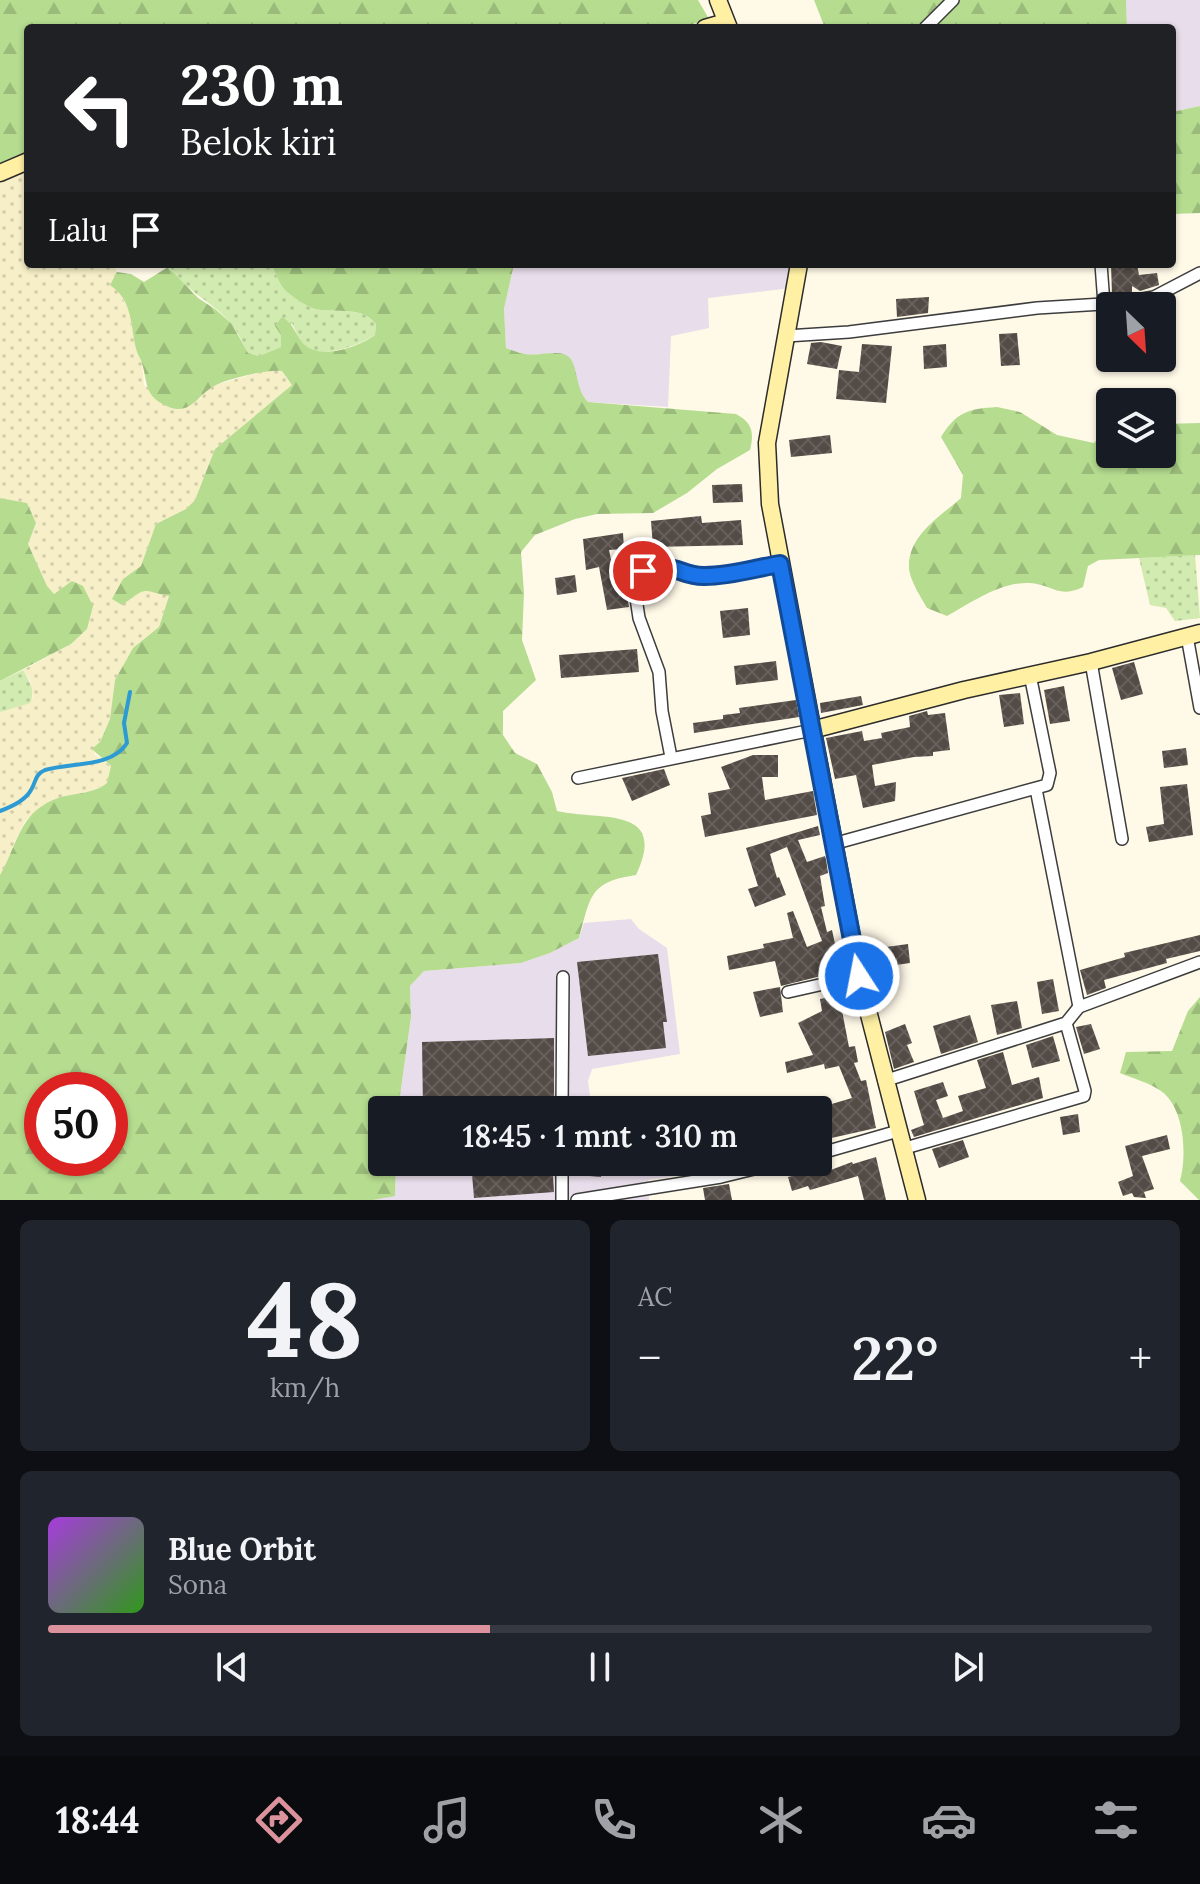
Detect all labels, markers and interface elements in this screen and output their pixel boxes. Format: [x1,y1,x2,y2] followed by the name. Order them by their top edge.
[180,49,343,120] text: 230 m
[48,56,152,160] icon: left
[180,119,337,165] text: Belok kiri
[124,208,168,252] icon: arrive
[48,211,108,249] text: Lalu
[1096,292,1176,372] north arrow
[1096,292,1176,468] map controls
[1096,388,1176,468] button: layers
[609,537,677,605] pin
[621,549,665,593] icon: arrive
[817,934,901,1018] position arrow
[24,1072,128,1176] speed limit sign: 50
[463,1117,737,1155] text: 18:45 · 1 mnt · 310 m
[247,1252,363,1385] text: 48
[638,1280,672,1313] text: AC
[851,1320,939,1396] text: 22°
[638,1330,661,1386] text: −
[1129,1330,1152,1386] text: +
[270,1371,340,1404] text: km/h
[168,1530,316,1568] text: Blue Orbit
[168,1568,227,1601] text: Sona
[210,1645,254,1689] icon: previous
[578,1645,622,1689] icon: pause
[946,1645,990,1689] icon: next
[251,1792,307,1848] icon: directions
[419,1792,475,1848] icon: music
[586,1792,642,1848] icon: phone
[753,1792,809,1848] icon: climate
[921,1792,977,1848] icon: car
[1088,1792,1144,1848] icon: filters
[56,1797,140,1843] text: 18:44

